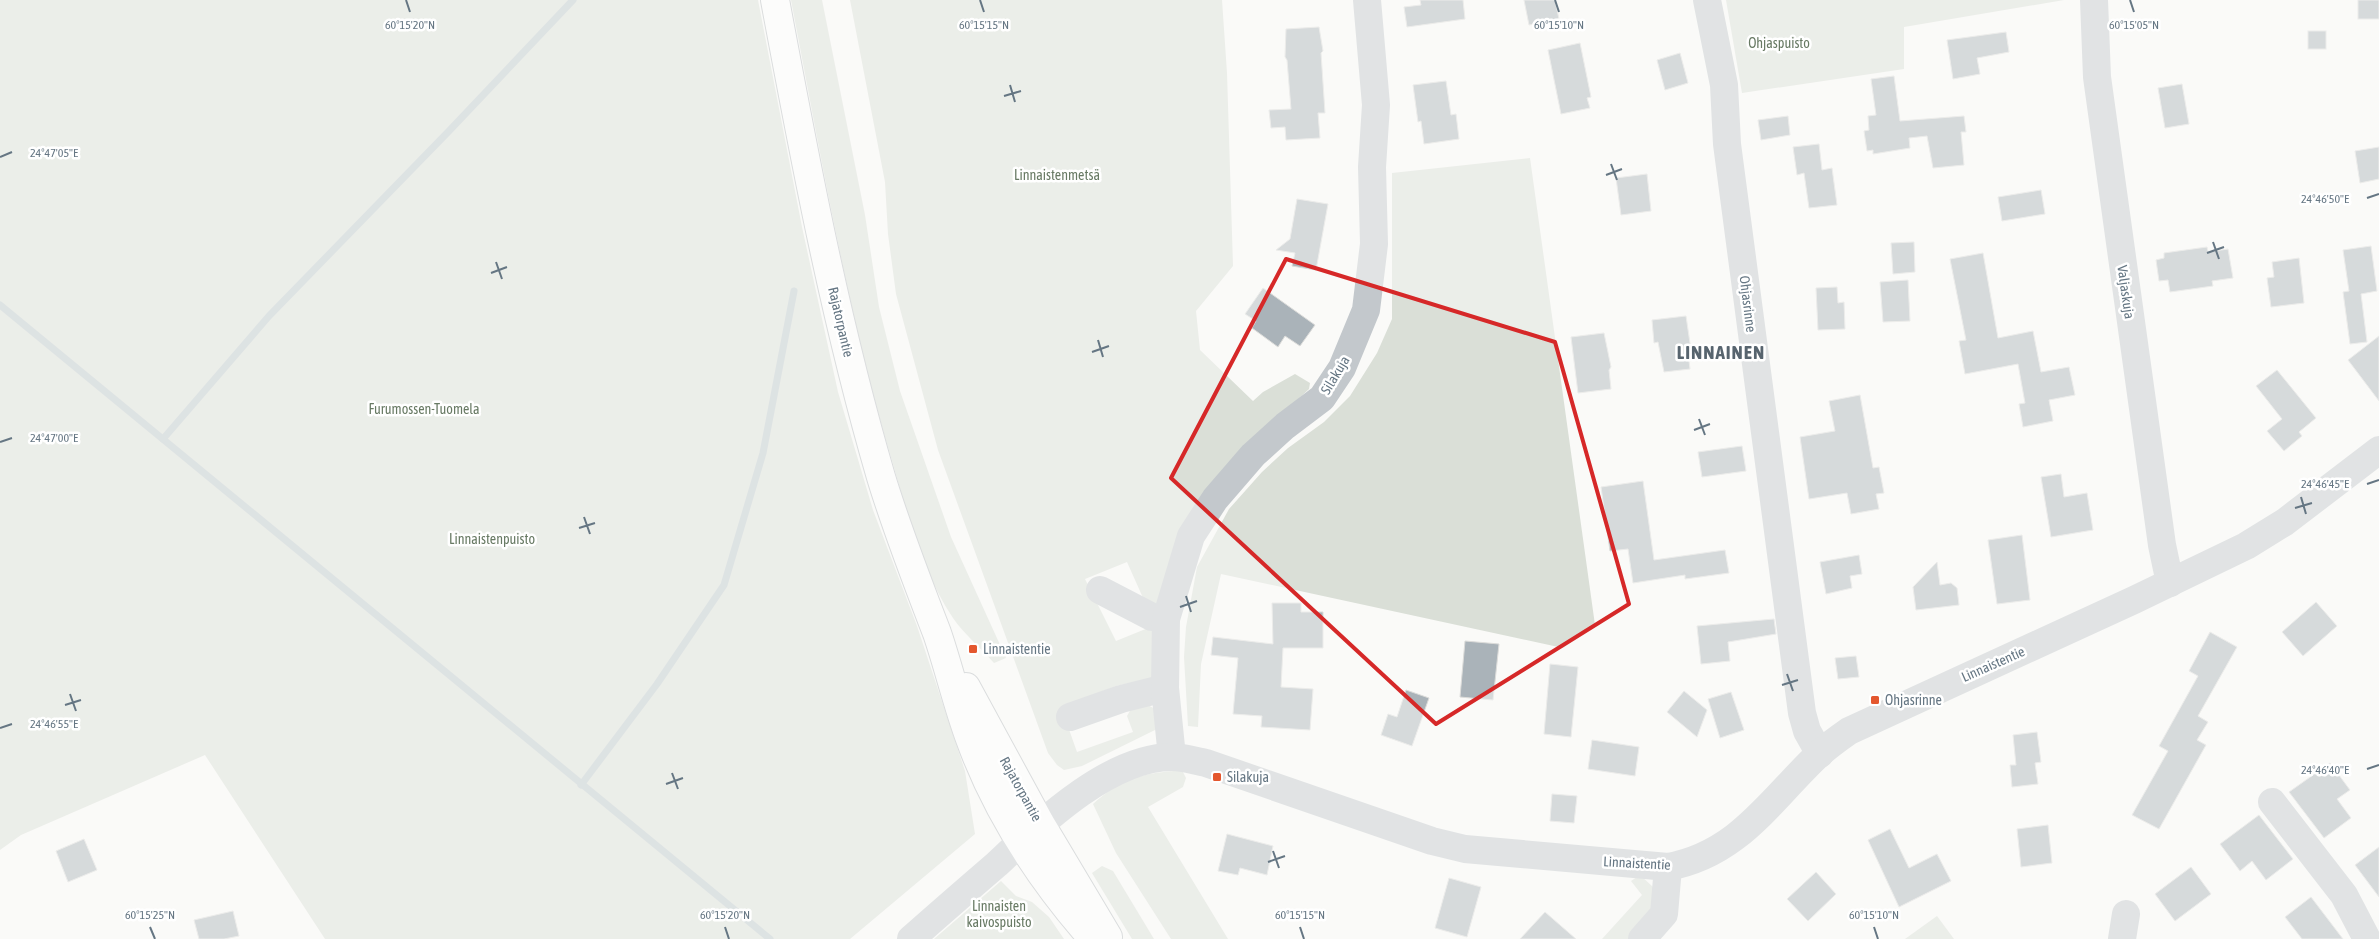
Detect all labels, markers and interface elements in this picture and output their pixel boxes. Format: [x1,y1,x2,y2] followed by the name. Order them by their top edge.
[385,18,435,32] text: 60°15'20"N
[959,18,1009,32] text: 60°15'15"N
[1534,18,1584,32] text: 60°15'10"N
[2109,18,2159,32] text: 60°15'05"N
[1748,35,1810,51] park label: Ohjaspuisto
[30,146,78,160] text: 24°47'05"E
[1014,167,1100,183] park label: Linnaistenmetsä
[2301,192,2349,206] text: 24°46'50"E
[2114,264,2138,320] street label: Valjaskuja
[1737,275,1759,333] street label: Ohjasrinne
[825,285,857,359] street label: Rajatorpantie
[1677,341,1765,363] district label: LINNAINEN
[1317,353,1353,397] street label: Silakuja
[368,401,480,417] park label: Furumossen-Tuomela
[30,431,78,445] text: 24°47'00"E
[2301,477,2349,491] text: 24°46'45"E
[449,531,535,547] park label: Linnaistenpuisto
[983,641,1051,657] place label: Linnaistentie
[967,643,979,655] marker: Linnaistentie
[1959,643,2027,685] street label: Linnaistentie
[1885,692,1942,708] place label: Ohjasrinne
[1869,694,1881,706] marker: Ohjasrinne
[30,717,78,731] text: 24°46'55"E
[997,754,1045,824] street label: Rajatorpantie
[2301,763,2349,777] text: 24°46'40"E
[1227,769,1269,785] place label: Silakuja
[1211,771,1223,783] marker: Silakuja
[1603,853,1671,873] street label: Linnaistentie
[966,898,1032,930] park label: Linnaisten kaivospuisto
[125,908,175,922] text: 60°15'25"N
[700,908,750,922] text: 60°15'20"N
[1275,908,1325,922] text: 60°15'15"N
[1849,908,1899,922] text: 60°15'10"N

